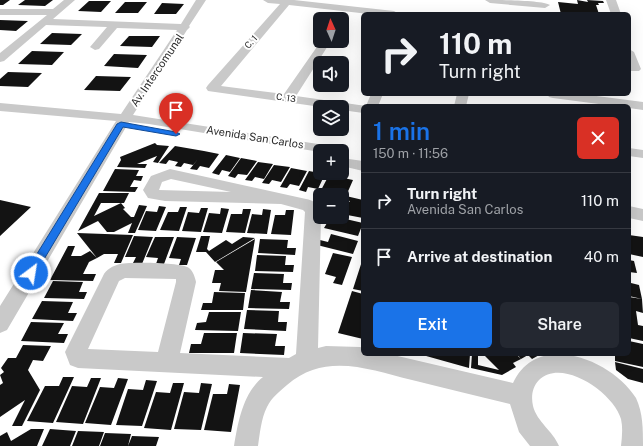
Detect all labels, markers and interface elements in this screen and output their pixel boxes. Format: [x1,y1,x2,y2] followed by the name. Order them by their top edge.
[313,12,349,48] north arrow
[313,12,349,224] map controls
[439,27,512,60] text: 110 m
[373,28,425,80] icon: right
[128,31,186,109] street label: Av. Intercomunal
[242,33,259,51] street label: C. 1
[313,56,349,92] button: sound
[439,61,521,82] text: Turn right
[276,91,297,104] street label: C. 13
[159,93,193,134] pin
[165,99,187,121] icon: arrive
[313,100,349,136] button: layers
[373,117,430,145] text: 1 min
[577,117,619,159] button: close
[206,123,305,151] street label: Avenida San Carlos
[313,144,349,180] button: +
[373,146,448,161] text: 150 m · 11:56
[407,185,477,202] text: Turn right
[313,188,349,224] button: −
[373,190,395,212] icon: right
[581,192,619,209] text: 110 m
[407,202,523,217] text: Avenida San Carlos
[373,246,395,268] icon: arrive
[407,248,552,265] text: Arrive at destination
[584,248,619,265] text: 40 m
[10,252,52,294] position arrow
[373,302,492,348] button: Exit
[500,302,619,348] button: Share

